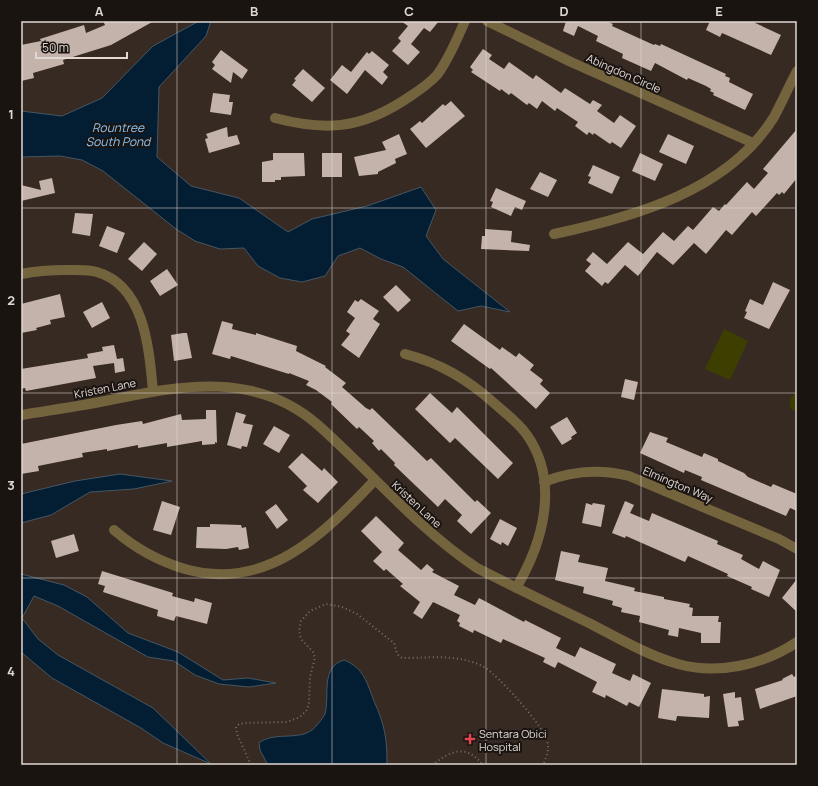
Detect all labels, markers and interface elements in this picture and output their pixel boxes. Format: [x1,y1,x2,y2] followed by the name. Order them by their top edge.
[95,2,104,20] text: A
[250,2,258,20] text: B
[404,2,414,20] text: C
[559,2,569,20] text: D
[715,2,723,20] text: E
[36,34,127,60] scale bar
[42,39,69,56] text: 50 m
[584,50,664,96] street label: Abingdon Circle
[8,105,14,123] text: 1
[86,119,152,150] water label: Rountree South Pond
[7,291,15,309] text: 2
[73,375,138,401] street label: Kristen Lane
[641,463,715,506] street label: Elmington Way
[7,476,15,494] text: 3
[389,477,445,531] street label: Kristen Lane
[7,662,15,680] text: 4
[479,726,547,754] place label: Sentara Obici Hospital
[464,733,476,745] marker: Sentara Obici Hospital

